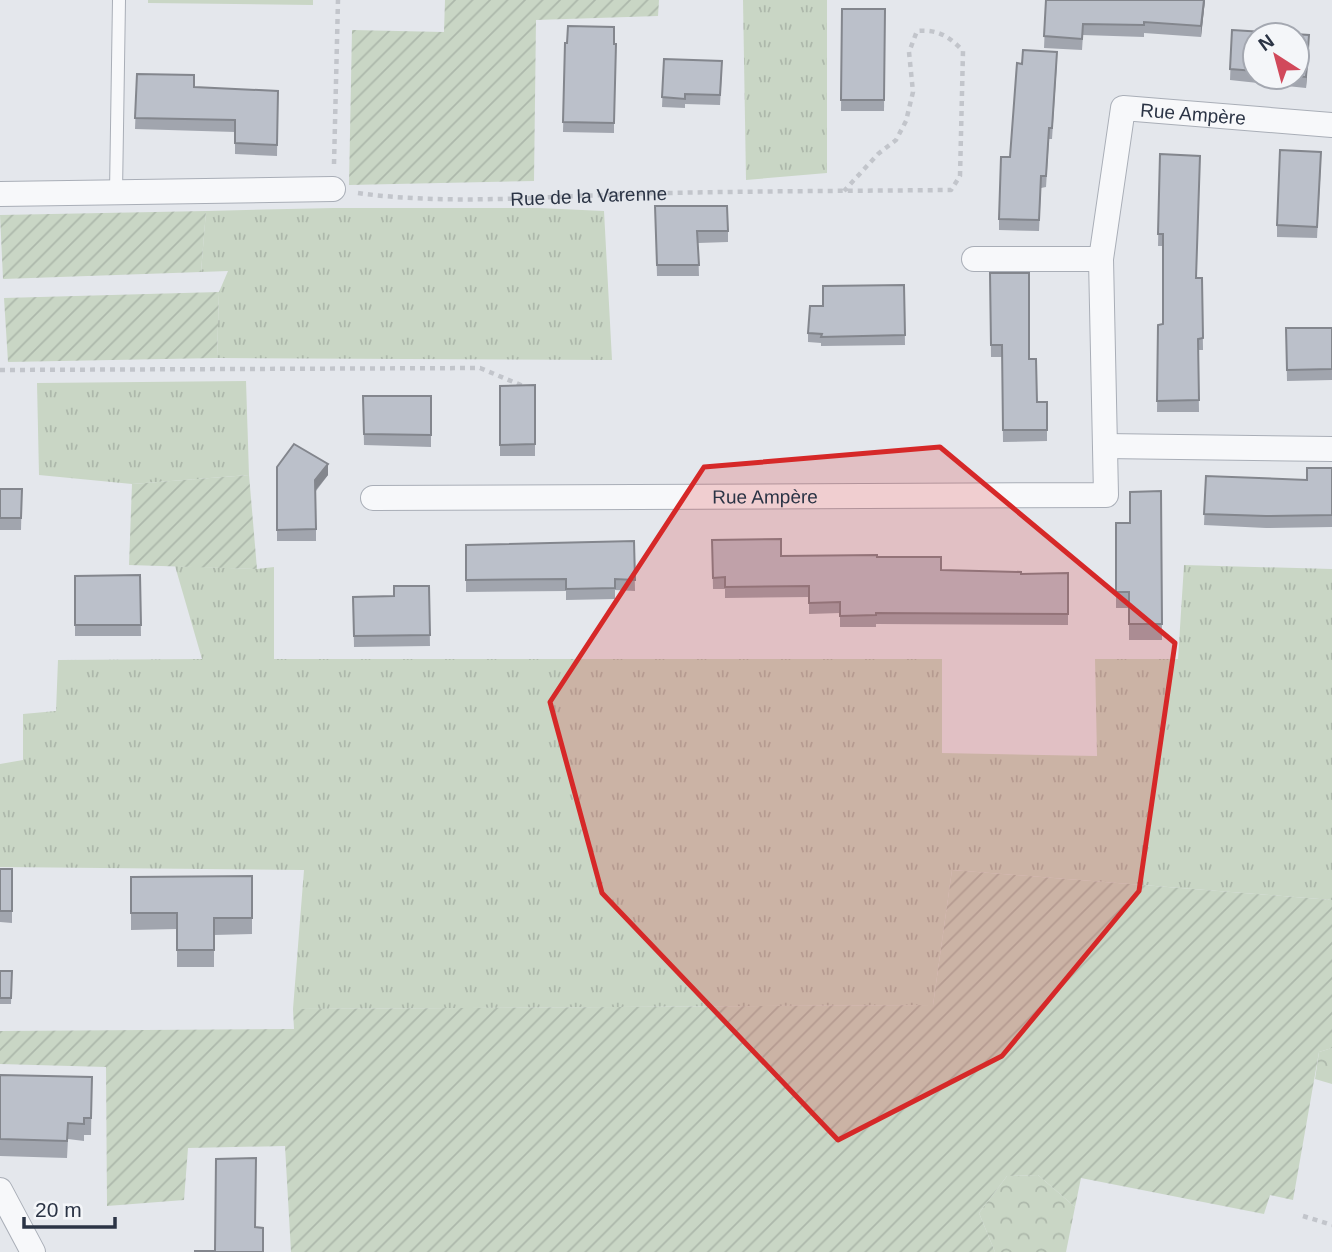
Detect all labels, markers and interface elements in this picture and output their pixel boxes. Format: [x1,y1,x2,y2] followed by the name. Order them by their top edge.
[1241,21,1311,91] north arrow
[1255,30,1278,55] text: N
[1140,99,1247,128] street label: Rue Ampère
[510,183,667,209] street label: Rue de la Varenne
[712,486,818,507] street label: Rue Ampère
[24,1186,116,1230] scale bar
[35,1198,82,1221] text: 20 m

